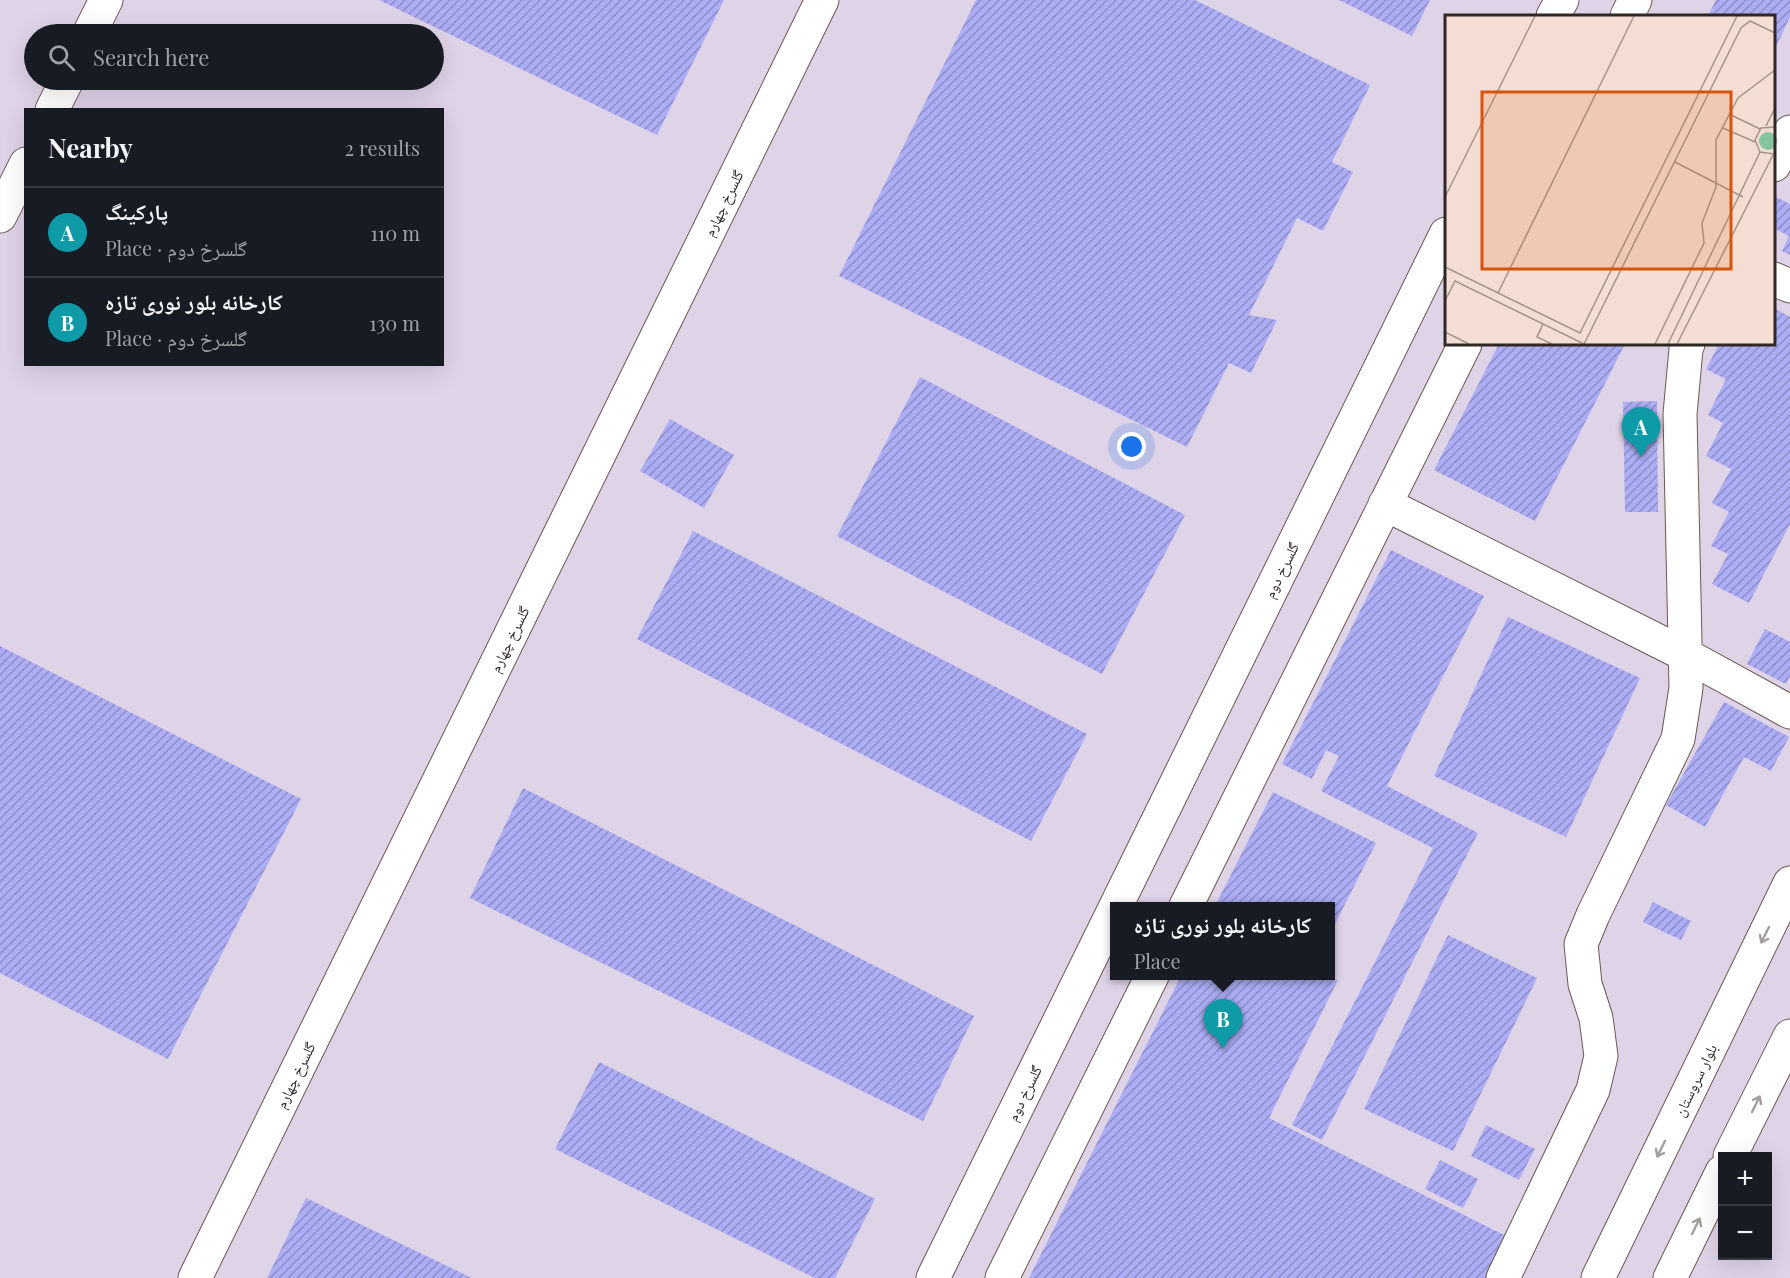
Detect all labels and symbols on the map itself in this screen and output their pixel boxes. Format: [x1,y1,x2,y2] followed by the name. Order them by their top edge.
[1445,15,1775,345] inset map
[698,166,749,240] street label: گلسرخ چهارم
[1622,408,1660,457] pin: A
[1117,432,1146,461] your location
[1259,538,1304,602] street label: گلسرخ دوم
[484,602,535,676] street label: گلسرخ چهارم
[1758,926,1770,944] one-way arrow
[1204,1000,1242,1049] pin: B
[270,1038,321,1112] street label: گلسرخ چهارم
[1669,1040,1722,1120] street label: بلوار سروستان
[1002,1061,1047,1125] street label: گلسرخ دوم
[1750,1096,1762,1113] one-way arrow
[1655,1139,1667,1157] one-way arrow
[1691,1217,1702,1235] one-way arrow

